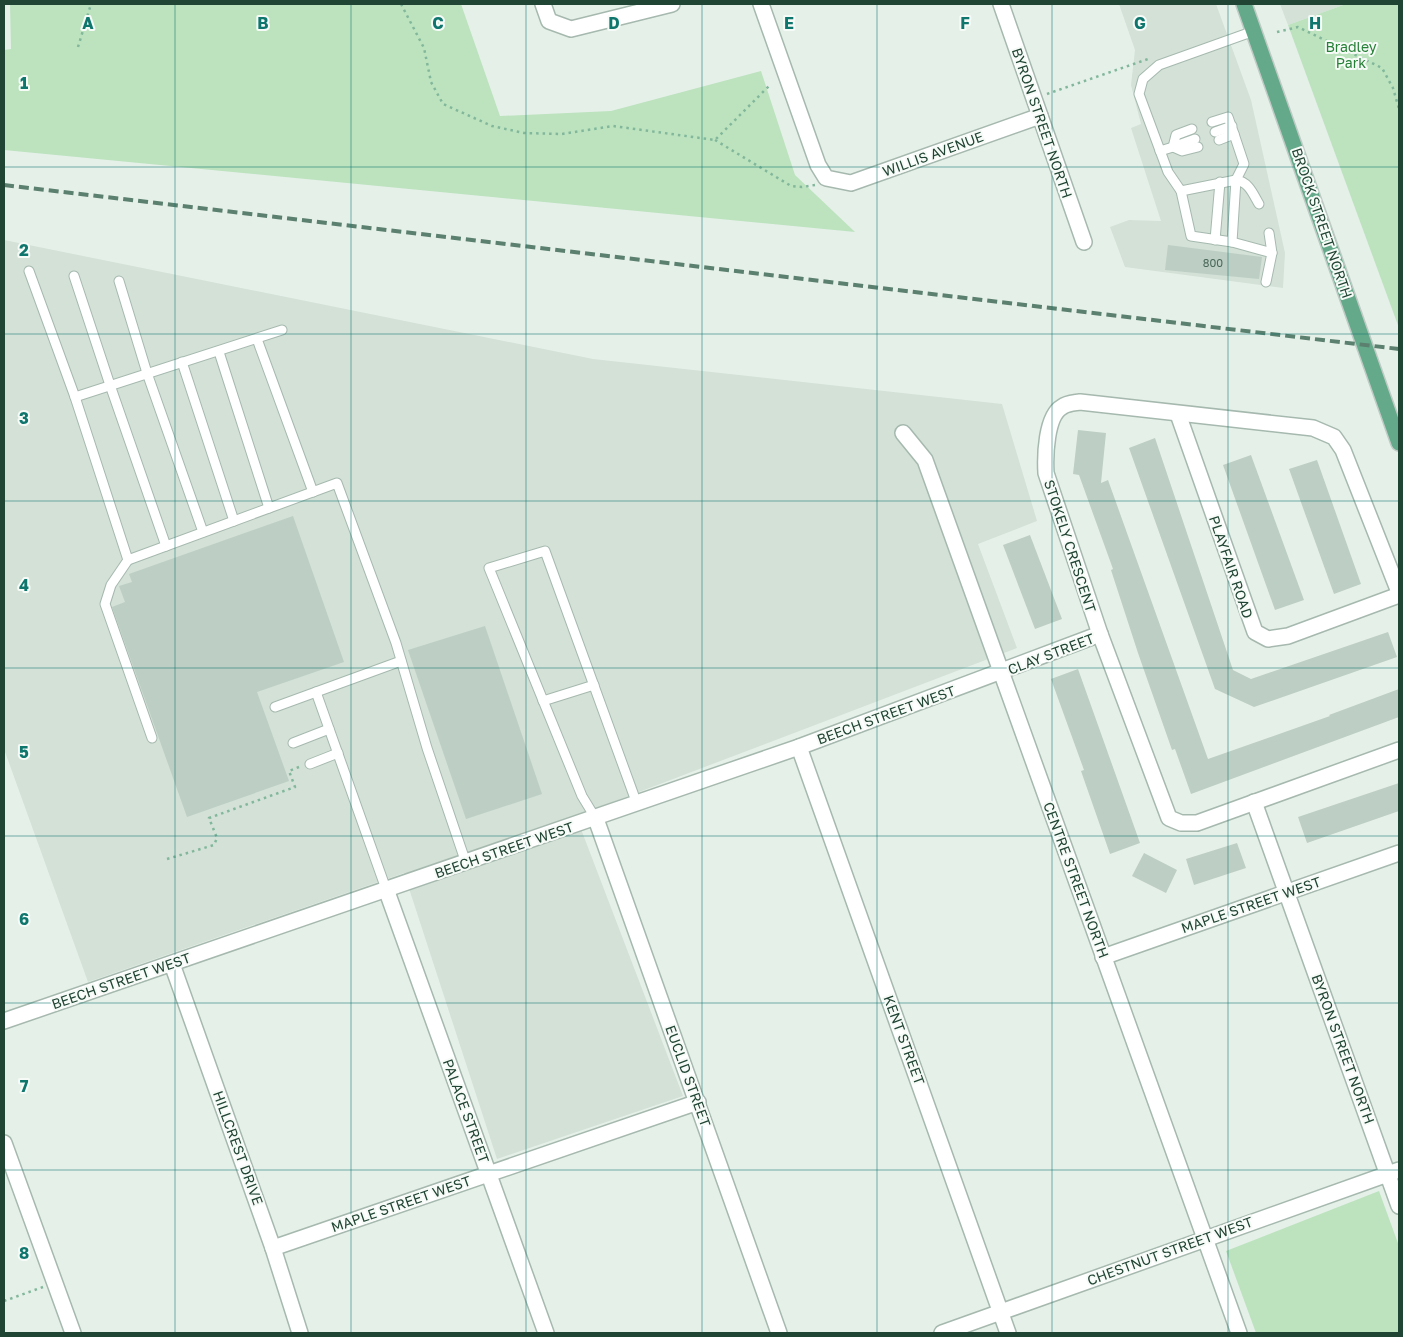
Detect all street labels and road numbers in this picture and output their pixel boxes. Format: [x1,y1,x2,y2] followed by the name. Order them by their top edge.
[1009,45,1076,200] street label: BYRON STREET NORTH
[880,127,986,180] street label: WILLIS AVENUE
[1289,145,1356,300] street label: BROCK STREET NORTH
[1041,477,1100,615] street label: STOKELY CRESCENT
[1206,513,1257,620] street label: PLAYFAIR ROAD
[1005,629,1097,678] street label: CLAY STREET
[814,681,958,747] street label: BEECH STREET WEST
[1040,799,1113,960] street label: CENTRE STREET NORTH
[432,818,576,881] street label: BEECH STREET WEST
[1179,873,1323,936] street label: MAPLE STREET WEST
[49,949,193,1012] street label: BEECH STREET WEST
[1308,972,1378,1126] street label: BYRON STREET NORTH
[880,993,929,1087] street label: KENT STREET
[662,1023,715,1129] street label: EUCLID STREET
[440,1057,493,1165] street label: PALACE STREET
[210,1088,267,1207] street label: HILLCREST DRIVE
[329,1172,473,1235] street label: MAPLE STREET WEST
[1085,1212,1255,1288] street label: CHESTNUT STREET WEST

